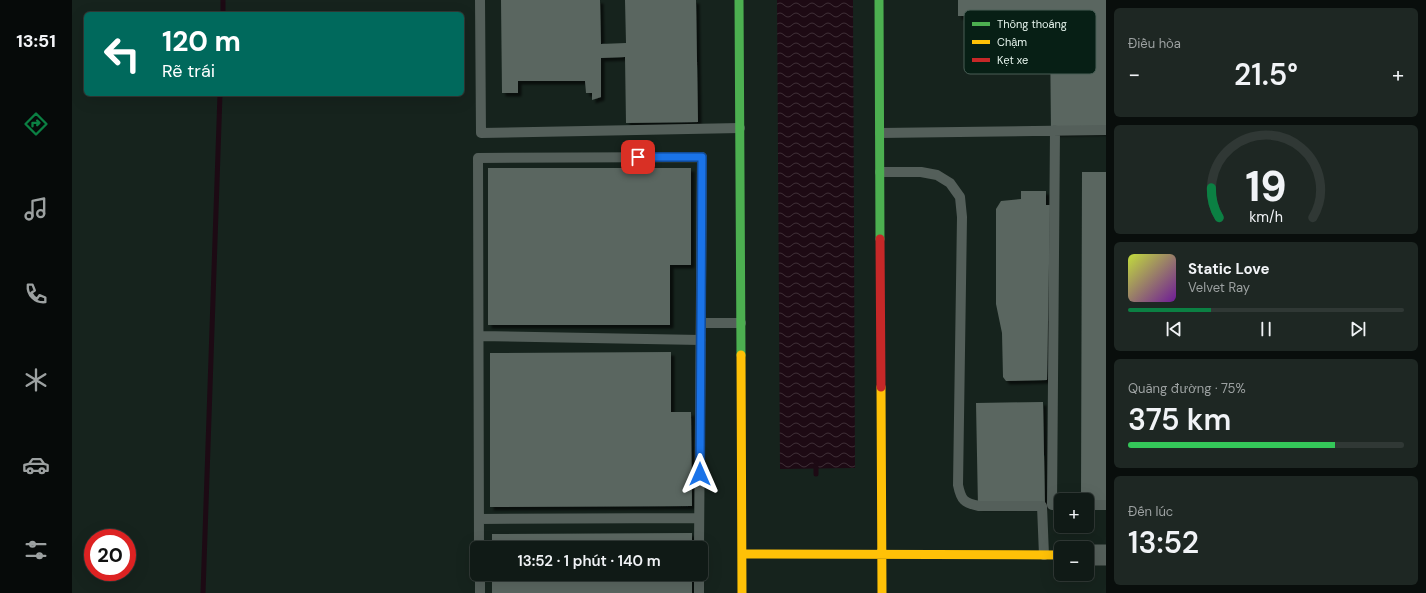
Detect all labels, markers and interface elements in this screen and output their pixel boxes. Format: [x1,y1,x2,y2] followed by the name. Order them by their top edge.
[964,10,1096,74] legend
[997,17,1067,31] text: Thông thoáng
[162,23,241,60] text: 120 m
[96,28,148,80] icon: left
[16,29,56,53] text: 13:51
[997,35,1027,49] text: Chậm
[1128,35,1181,52] text: Điều hòa
[997,53,1028,67] text: Kẹt xe
[1234,55,1298,94] text: 21.5°
[162,59,215,83] text: Rẽ trái
[1128,60,1140,89] text: −
[1392,60,1404,89] text: +
[22,110,50,138] icon: directions
[621,140,655,174] pin
[627,146,649,168] icon: arrive
[1245,159,1287,213] text: 19
[22,195,50,223] icon: music
[1249,207,1283,225] text: km/h
[1188,259,1269,279] text: Static Love
[1188,279,1250,296] text: Velvet Ray
[22,280,50,308] icon: phone
[1163,318,1185,340] icon: previous
[1255,318,1277,340] icon: pause
[1347,318,1369,340] icon: next
[22,366,50,394] icon: climate
[1128,380,1246,397] text: Quãng đường · 75%
[1128,400,1231,439] text: 375 km
[22,451,50,479] icon: car
[679,453,721,495] position arrow
[1054,493,1094,581] map controls
[1054,493,1094,533] button: +
[1128,503,1173,520] text: Đến lúc
[1128,523,1199,562] text: 13:52
[84,529,136,581] speed limit sign: 20
[22,536,50,564] icon: filters
[1054,541,1094,581] button: −
[517,551,661,571] text: 13:52 · 1 phút · 140 m

